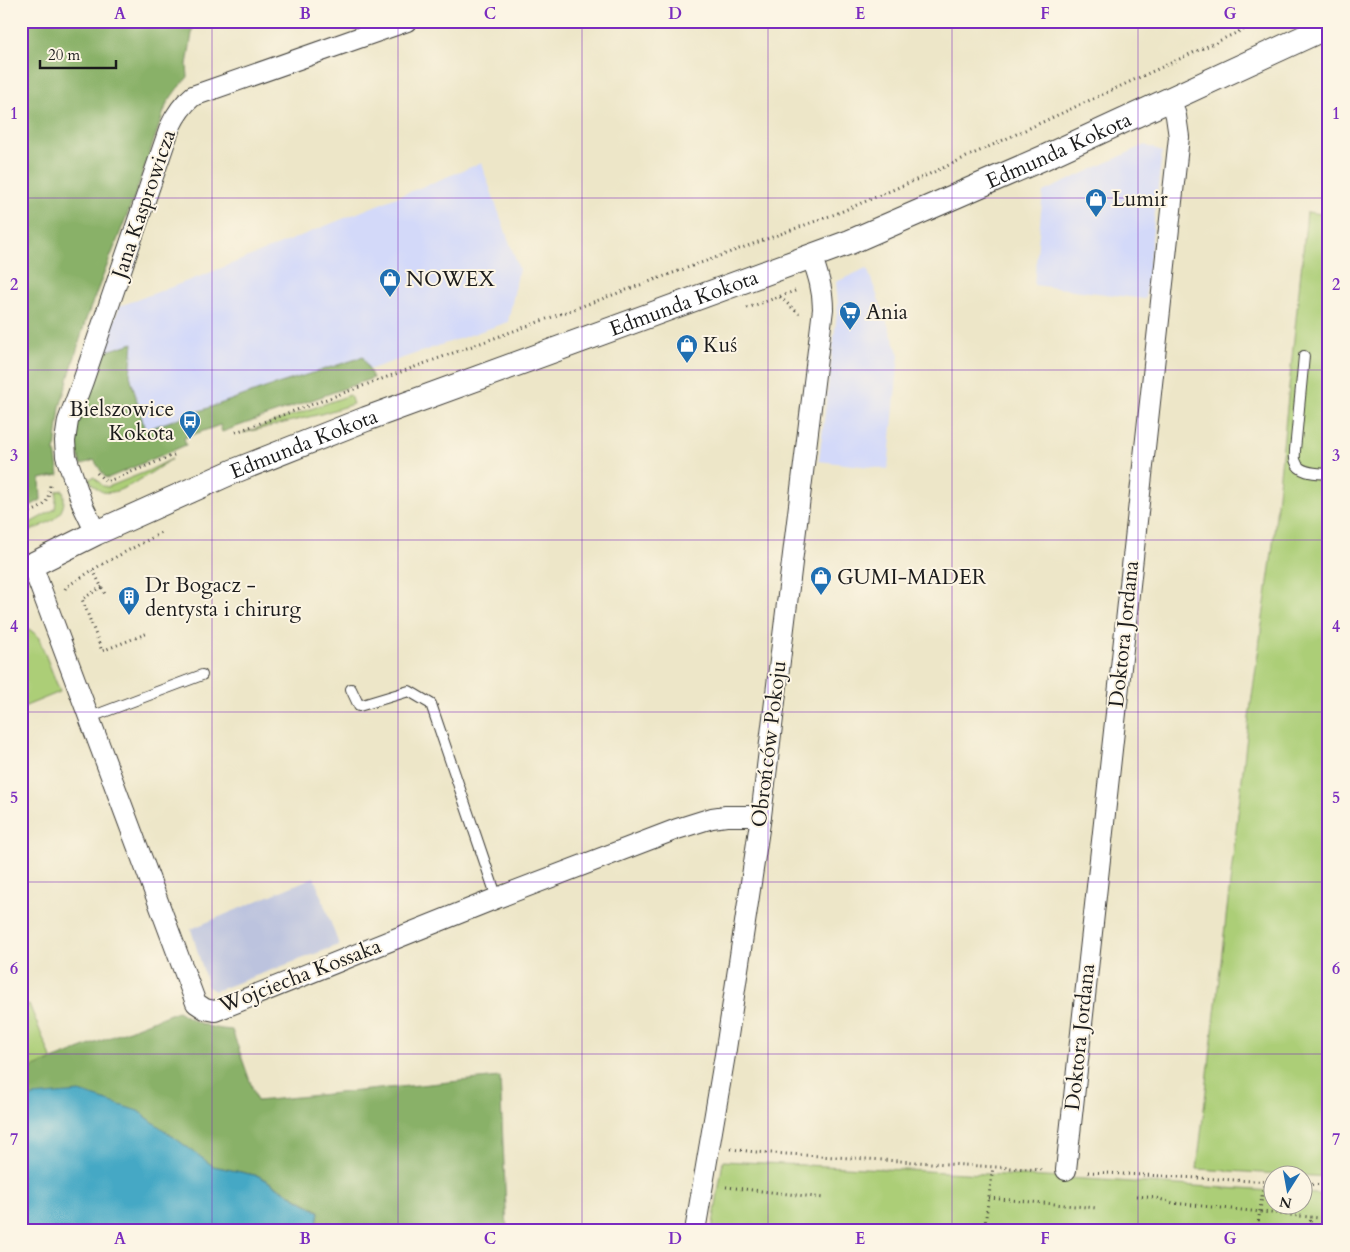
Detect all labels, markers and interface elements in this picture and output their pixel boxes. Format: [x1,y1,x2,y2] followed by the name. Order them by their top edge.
[114,3,126,25] text: A
[299,3,311,25] text: B
[484,3,496,25] text: C
[668,3,682,25] text: D
[855,3,865,25] text: E
[1040,3,1050,25] text: F
[1223,3,1237,25] text: G
[40,38,116,70] scale bar
[48,45,80,65] text: 20 m
[10,103,18,125] text: 1
[1332,103,1340,125] text: 1
[981,105,1136,196] street label: Edmunda Kokota
[104,126,183,285] street label: Jana Kasprowicza
[1112,185,1168,214] place label: Lumir
[1084,187,1108,218] shop icon: Lumir
[605,262,762,343] street label: Edmunda Kokota
[406,265,495,294] place label: NOWEX
[378,267,402,298] shop icon: NOWEX
[10,274,18,296] text: 2
[1332,274,1340,296] text: 2
[866,298,908,327] place label: Ania
[838,300,862,331] supermarket icon: Ania
[703,331,737,360] place label: Kuś
[675,333,699,364] shop icon: Kuś
[69,395,174,448] place label: Bielszowice Kokota
[226,401,382,486] street label: Edmunda Kokota
[178,409,202,440] bus stop icon: Bielszowice Kokota
[10,445,18,467] text: 3
[1332,445,1340,467] text: 3
[1102,559,1146,709] street label: Doktora Jordana
[837,563,987,592] place label: GUMI-MADER
[809,565,833,596] shop icon: GUMI-MADER
[145,571,301,624] place label: Dr Bogacz - dentysta i chirurg
[117,585,141,616] building icon: Dr Bogacz - dentysta i chirurg
[10,616,18,638] text: 4
[1332,616,1340,638] text: 4
[744,659,794,829] street label: Obrońców Pokoju
[10,787,18,809] text: 5
[1332,787,1340,809] text: 5
[214,932,385,1021] street label: Wojciecha Kossaka
[10,958,18,980] text: 6
[1332,958,1340,980] text: 6
[1058,962,1102,1112] street label: Doktora Jordana
[10,1129,18,1151] text: 7
[1332,1129,1340,1151] text: 7
[1262,1164,1312,1214] north arrow
[1278,1192,1293,1213] text: N
[114,1228,126,1250] text: A
[299,1228,311,1250] text: B
[484,1228,496,1250] text: C
[668,1228,682,1250] text: D
[855,1228,865,1250] text: E
[1040,1228,1050,1250] text: F
[1223,1228,1237,1250] text: G

